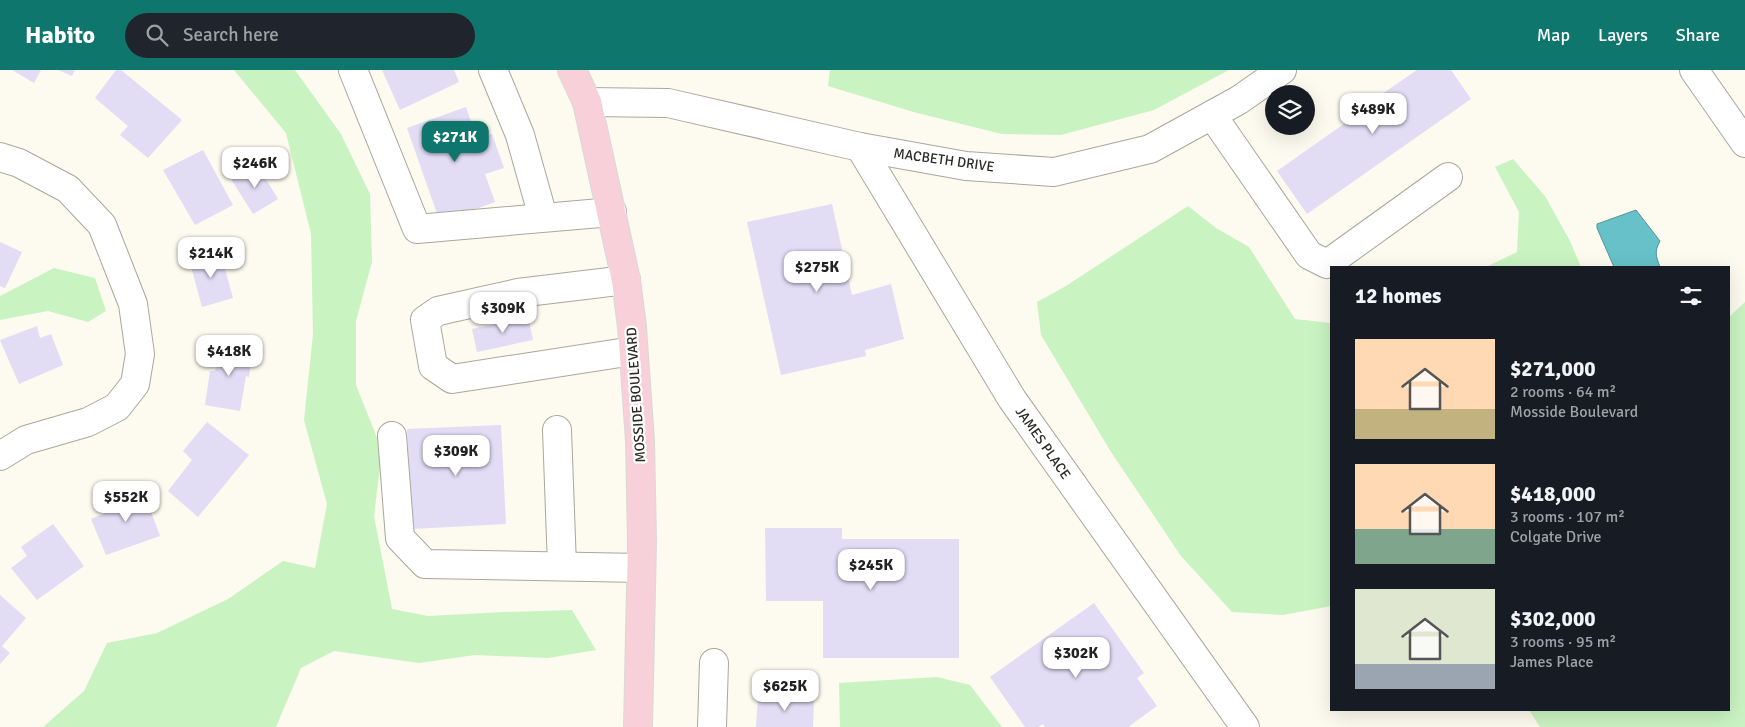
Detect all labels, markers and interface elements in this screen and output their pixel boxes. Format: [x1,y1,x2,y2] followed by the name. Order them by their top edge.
[125,13,475,58] search box
[25,20,95,50] text: Habito
[143,21,171,49] icon: search
[183,23,279,47] text: Search here
[1537,24,1570,46] text: Map
[1598,24,1648,46] text: Layers
[1676,24,1720,46] text: Share
[1265,85,1315,135] map controls
[1265,85,1315,135] button: layers
[1338,92,1408,135] pin: $489K
[1351,99,1395,119] text: $489K
[420,121,490,163] pin: $271K
[433,127,477,147] text: $271K
[893,145,996,175] street label: MACBETH DRIVE
[220,146,290,189] pin: $246K
[233,153,277,173] text: $246K
[176,236,246,279] pin: $214K
[189,243,233,263] text: $214K
[782,250,852,293] pin: $275K
[795,257,839,277] text: $275K
[1677,282,1705,310] icon: filters
[1355,283,1441,309] text: 12 homes
[468,292,538,334] pin: $309K
[481,298,525,318] text: $309K
[623,327,649,463] street label: MOSSIDE BOULEVARD
[194,334,264,377] pin: $418K
[207,341,251,361] text: $418K
[1510,356,1596,382] text: $271,000
[1395,359,1455,419] icon: home
[1510,382,1616,402] text: 2 rooms · 64 m²
[1510,402,1638,422] text: Mosside Boulevard
[1012,403,1074,483] street label: JAMES PLACE
[421,434,491,477] pin: $309K
[434,441,478,461] text: $309K
[91,480,161,523] pin: $552K
[1510,481,1596,507] text: $418,000
[1395,484,1455,544] icon: home
[104,487,148,507] text: $552K
[1510,507,1625,527] text: 3 rooms · 107 m²
[1510,527,1602,547] text: Colgate Drive
[836,548,906,591] pin: $245K
[849,555,893,575] text: $245K
[1510,606,1596,632] text: $302,000
[1395,609,1455,669] icon: home
[1510,632,1616,652] text: 3 rooms · 95 m²
[1041,636,1111,679] pin: $302K
[1054,643,1098,663] text: $302K
[1510,652,1593,672] text: James Place
[750,670,820,712] pin: $625K
[763,676,807,696] text: $625K

